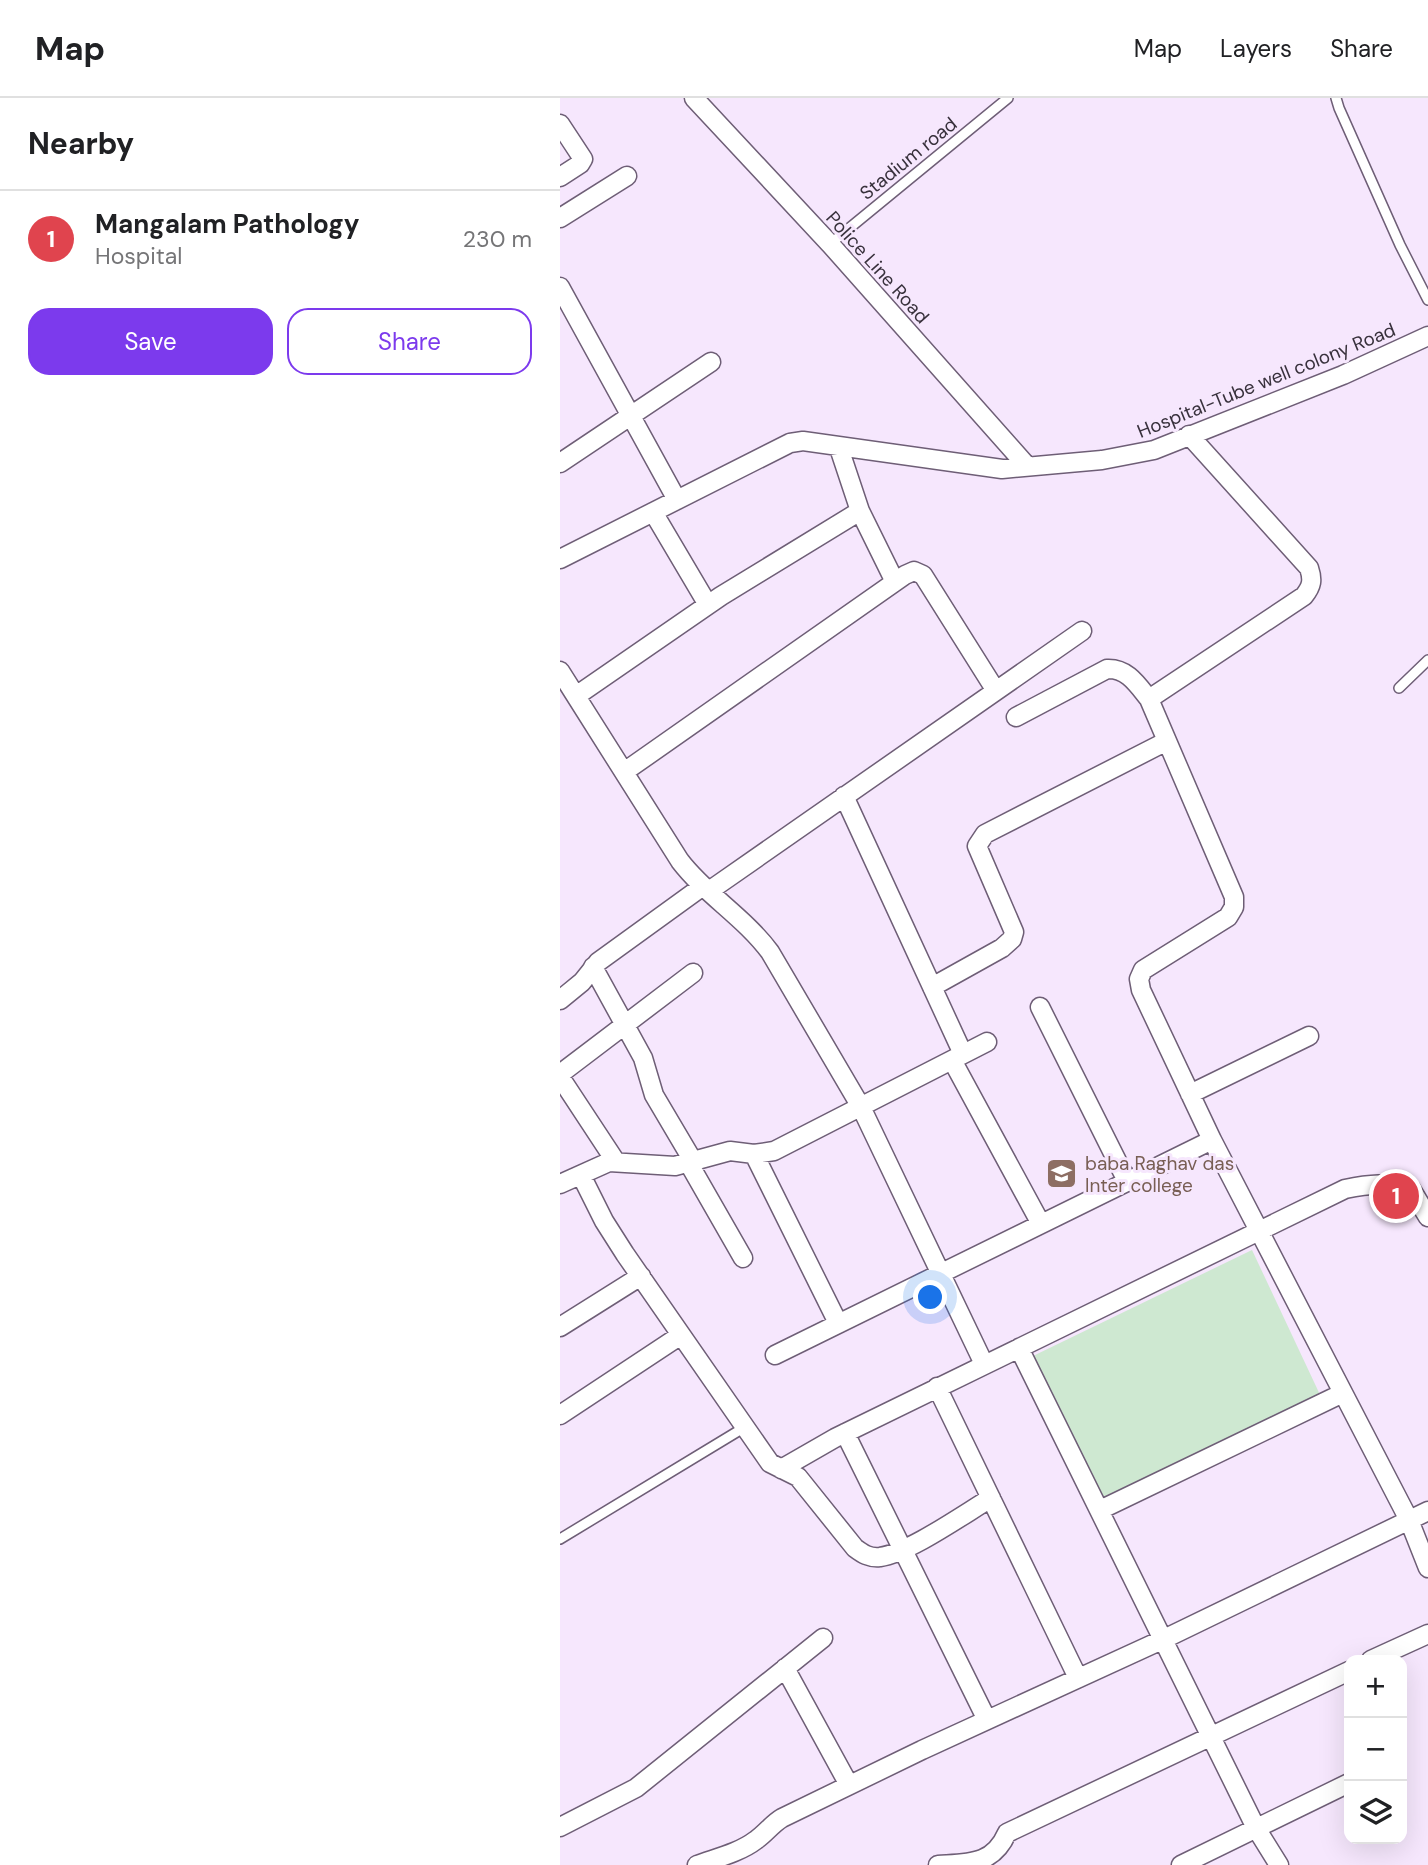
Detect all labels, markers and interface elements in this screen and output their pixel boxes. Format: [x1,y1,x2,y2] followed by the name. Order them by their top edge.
[35,27,105,70] text: Map
[1134,33,1182,64] text: Map
[1220,33,1292,64] text: Layers
[1330,33,1393,64] text: Share
[854,111,962,205] street label: Stadium road
[28,124,134,163] text: Nearby
[821,206,935,329] street label: Police Line Road
[95,207,359,241] text: Mangalam Pathology
[47,224,55,254] text: 1
[463,224,532,254] text: 230 m
[95,241,182,271] text: Hospital
[28,308,273,375] button: Save
[287,308,532,375] button: Share
[1133,317,1399,444] street label: Hospital-Tube well colony Road
[1085,1151,1234,1198] place label: baba Raghav das Inter college
[1045,1157,1079,1191] school or university icon: baba Raghav das Inter college
[1373,1170,1419,1222] pin: 1
[913,1280,947,1314] your location
[1344,1655,1407,1844] map controls
[1344,1655,1407,1718] button: +
[1344,1718,1407,1781] button: −
[1344,1781,1407,1844] button: layers

